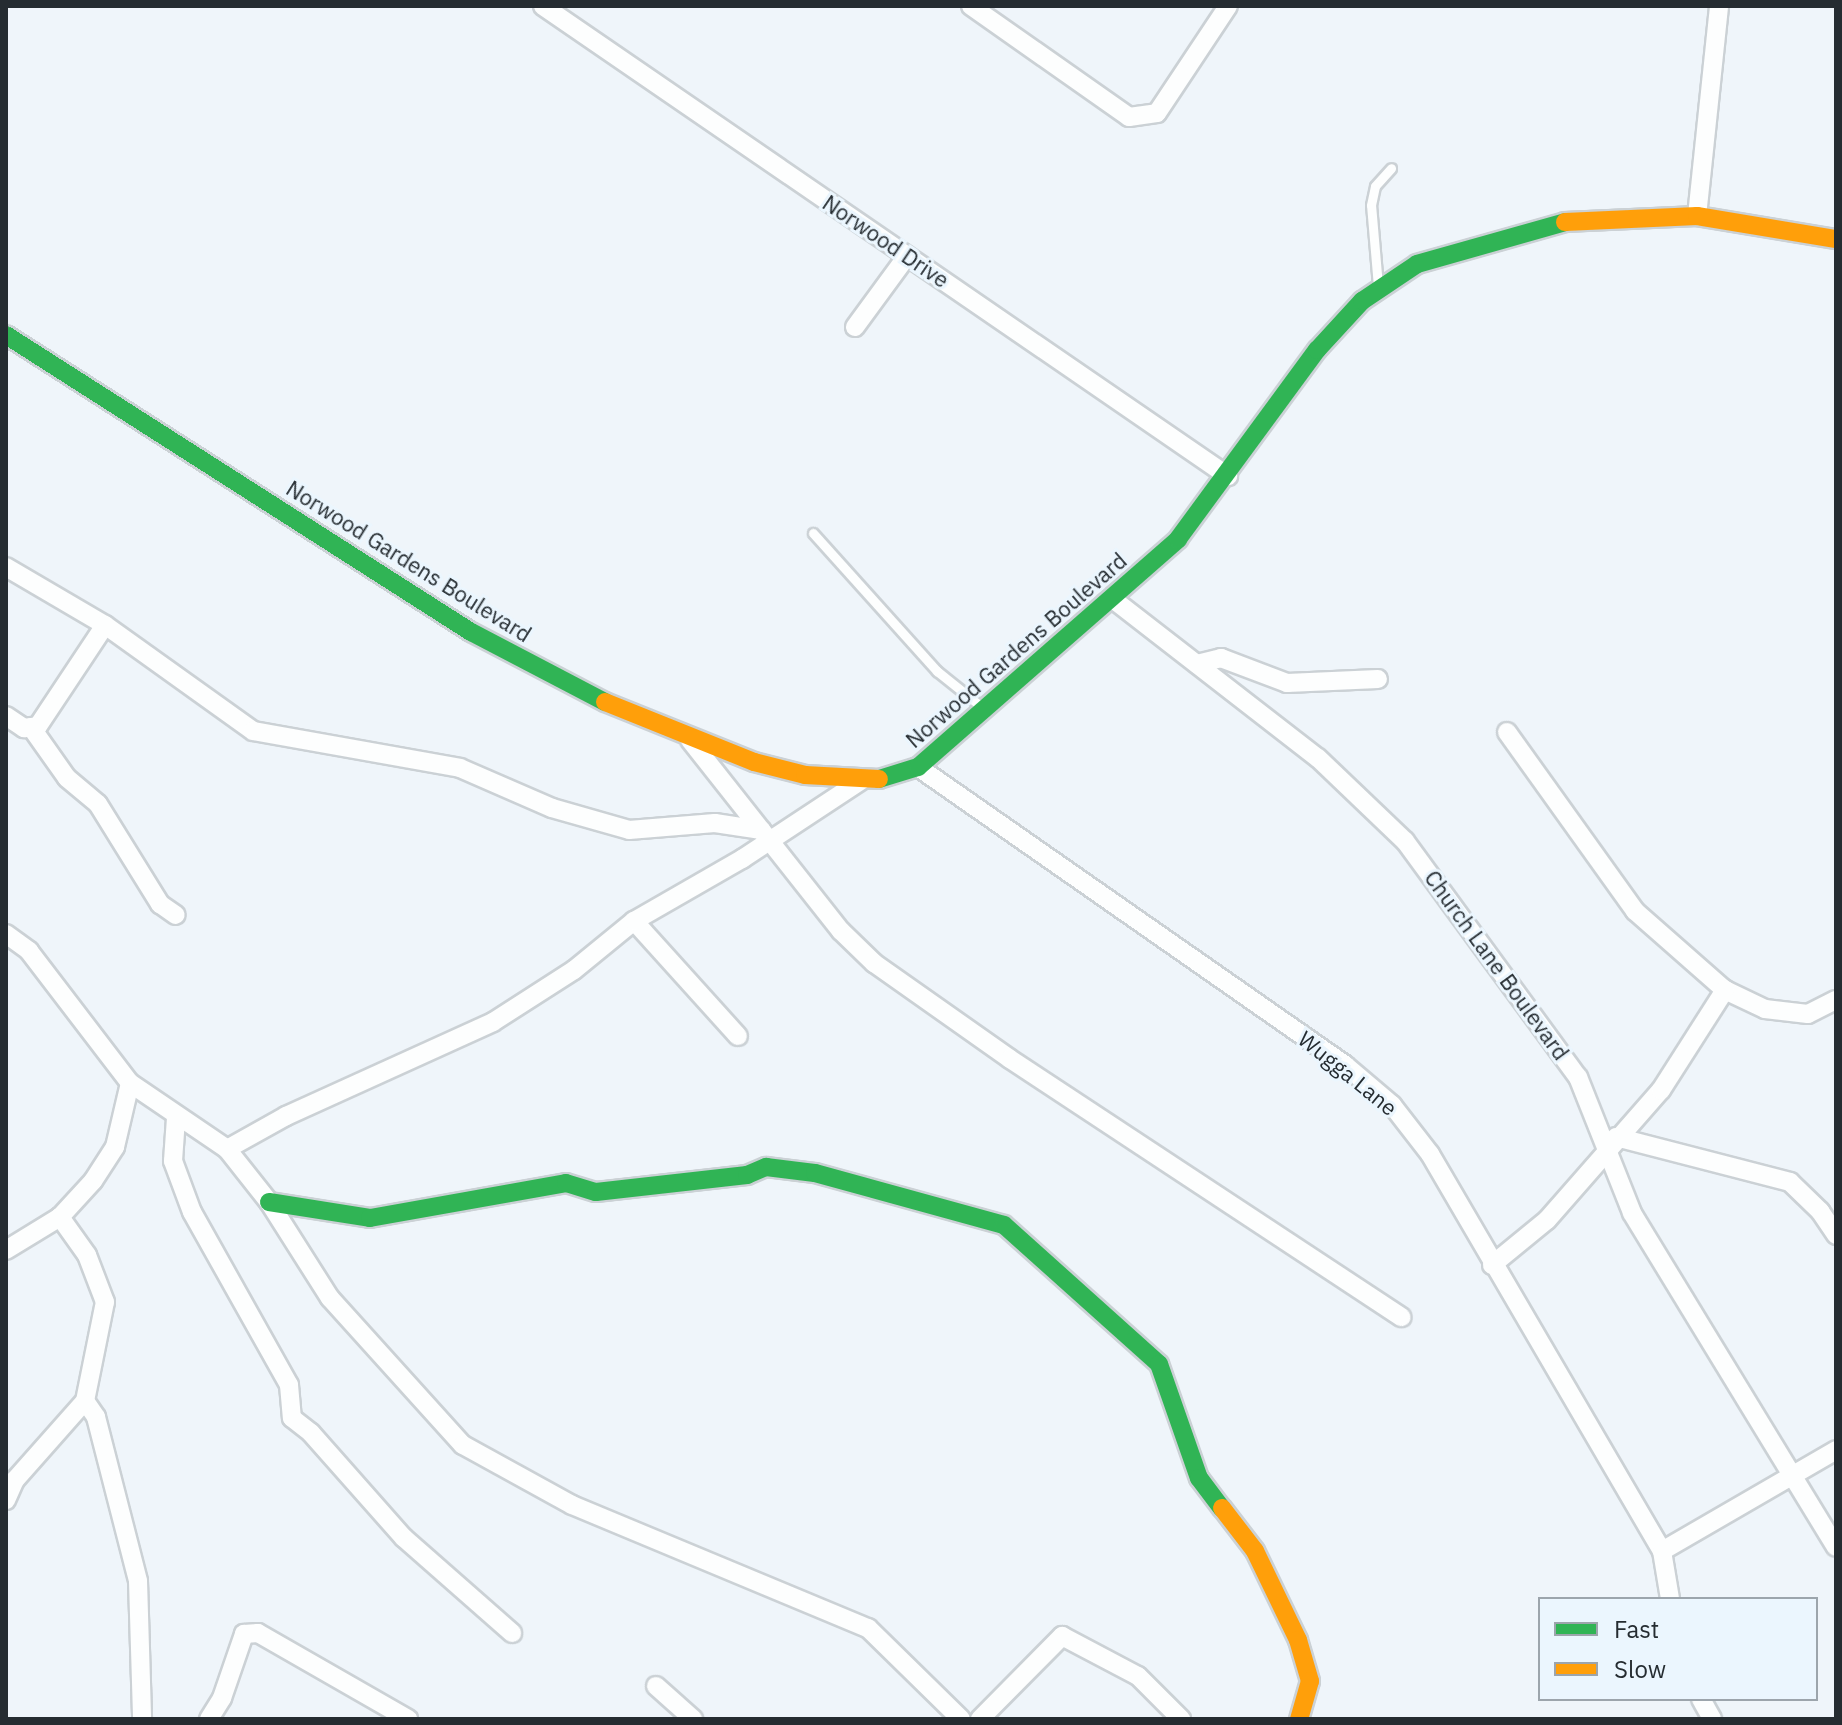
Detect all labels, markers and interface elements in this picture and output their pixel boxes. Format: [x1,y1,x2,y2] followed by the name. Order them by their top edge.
[818,189,954,293] street label: Norwood Drive
[282,475,536,647] street label: Norwood Gardens Boulevard
[900,547,1132,753] street label: Norwood Gardens Boulevard
[1419,865,1575,1065] street label: Church Lane Boulevard
[1293,1025,1403,1121] street label: Wugga Lane
[1538,1597,1818,1701] legend
[1614,1613,1659,1645] text: Fast
[1614,1653,1666,1685] text: Slow

